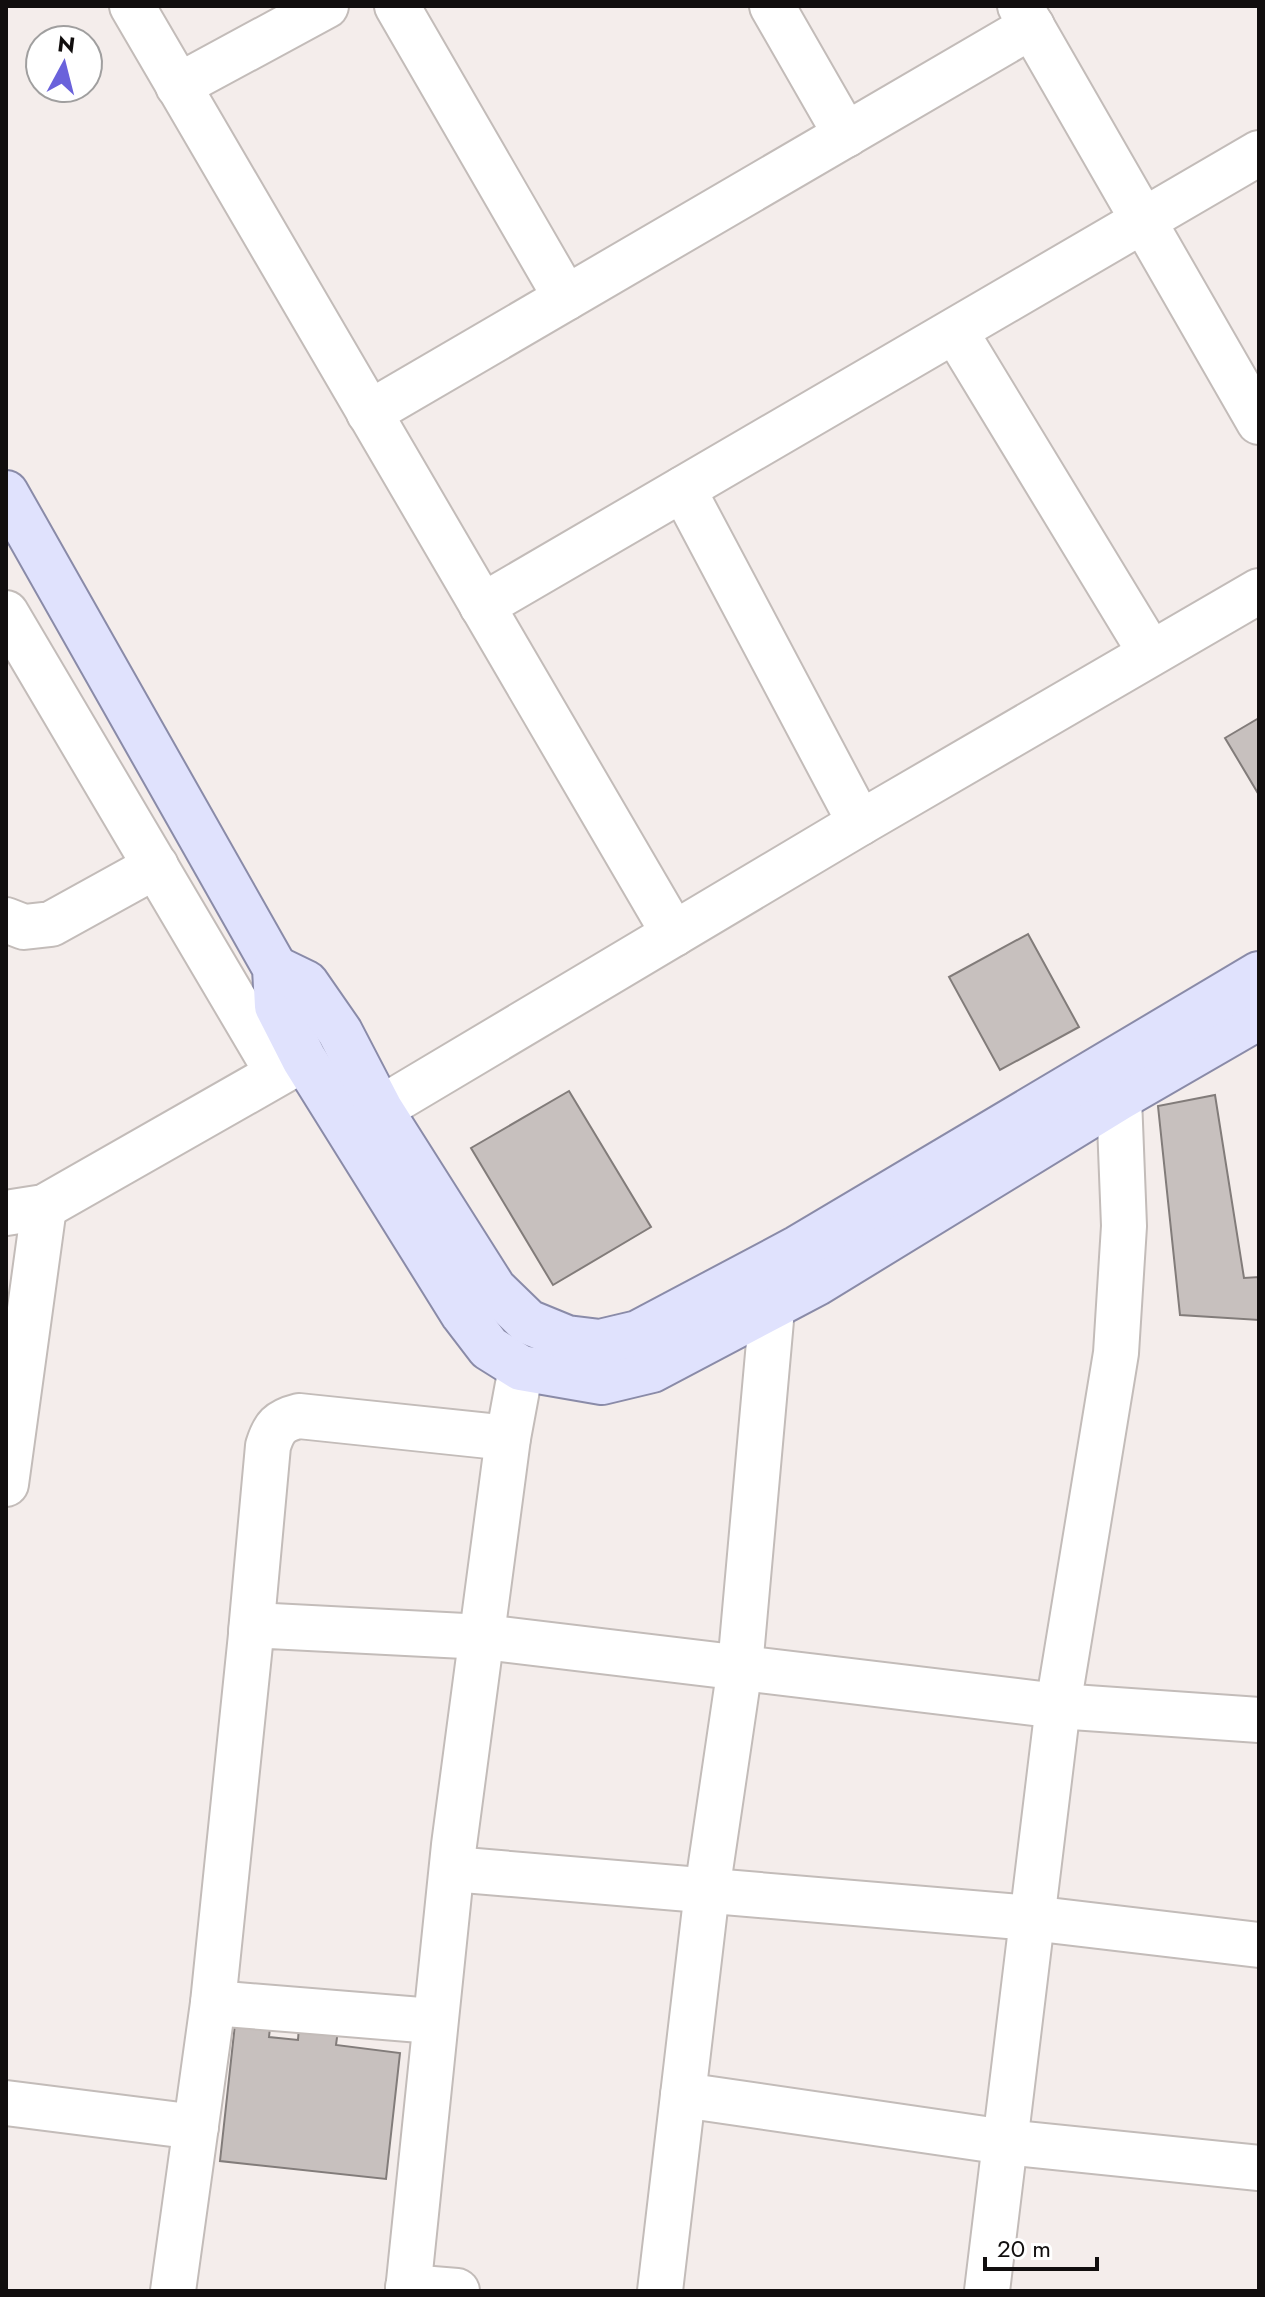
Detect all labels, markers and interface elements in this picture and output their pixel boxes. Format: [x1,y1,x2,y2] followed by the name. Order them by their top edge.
[24,24,104,104] north arrow
[56,27,77,61] text: N
[985,2221,1097,2271] scale bar
[997,2231,1051,2266] text: 20 m

